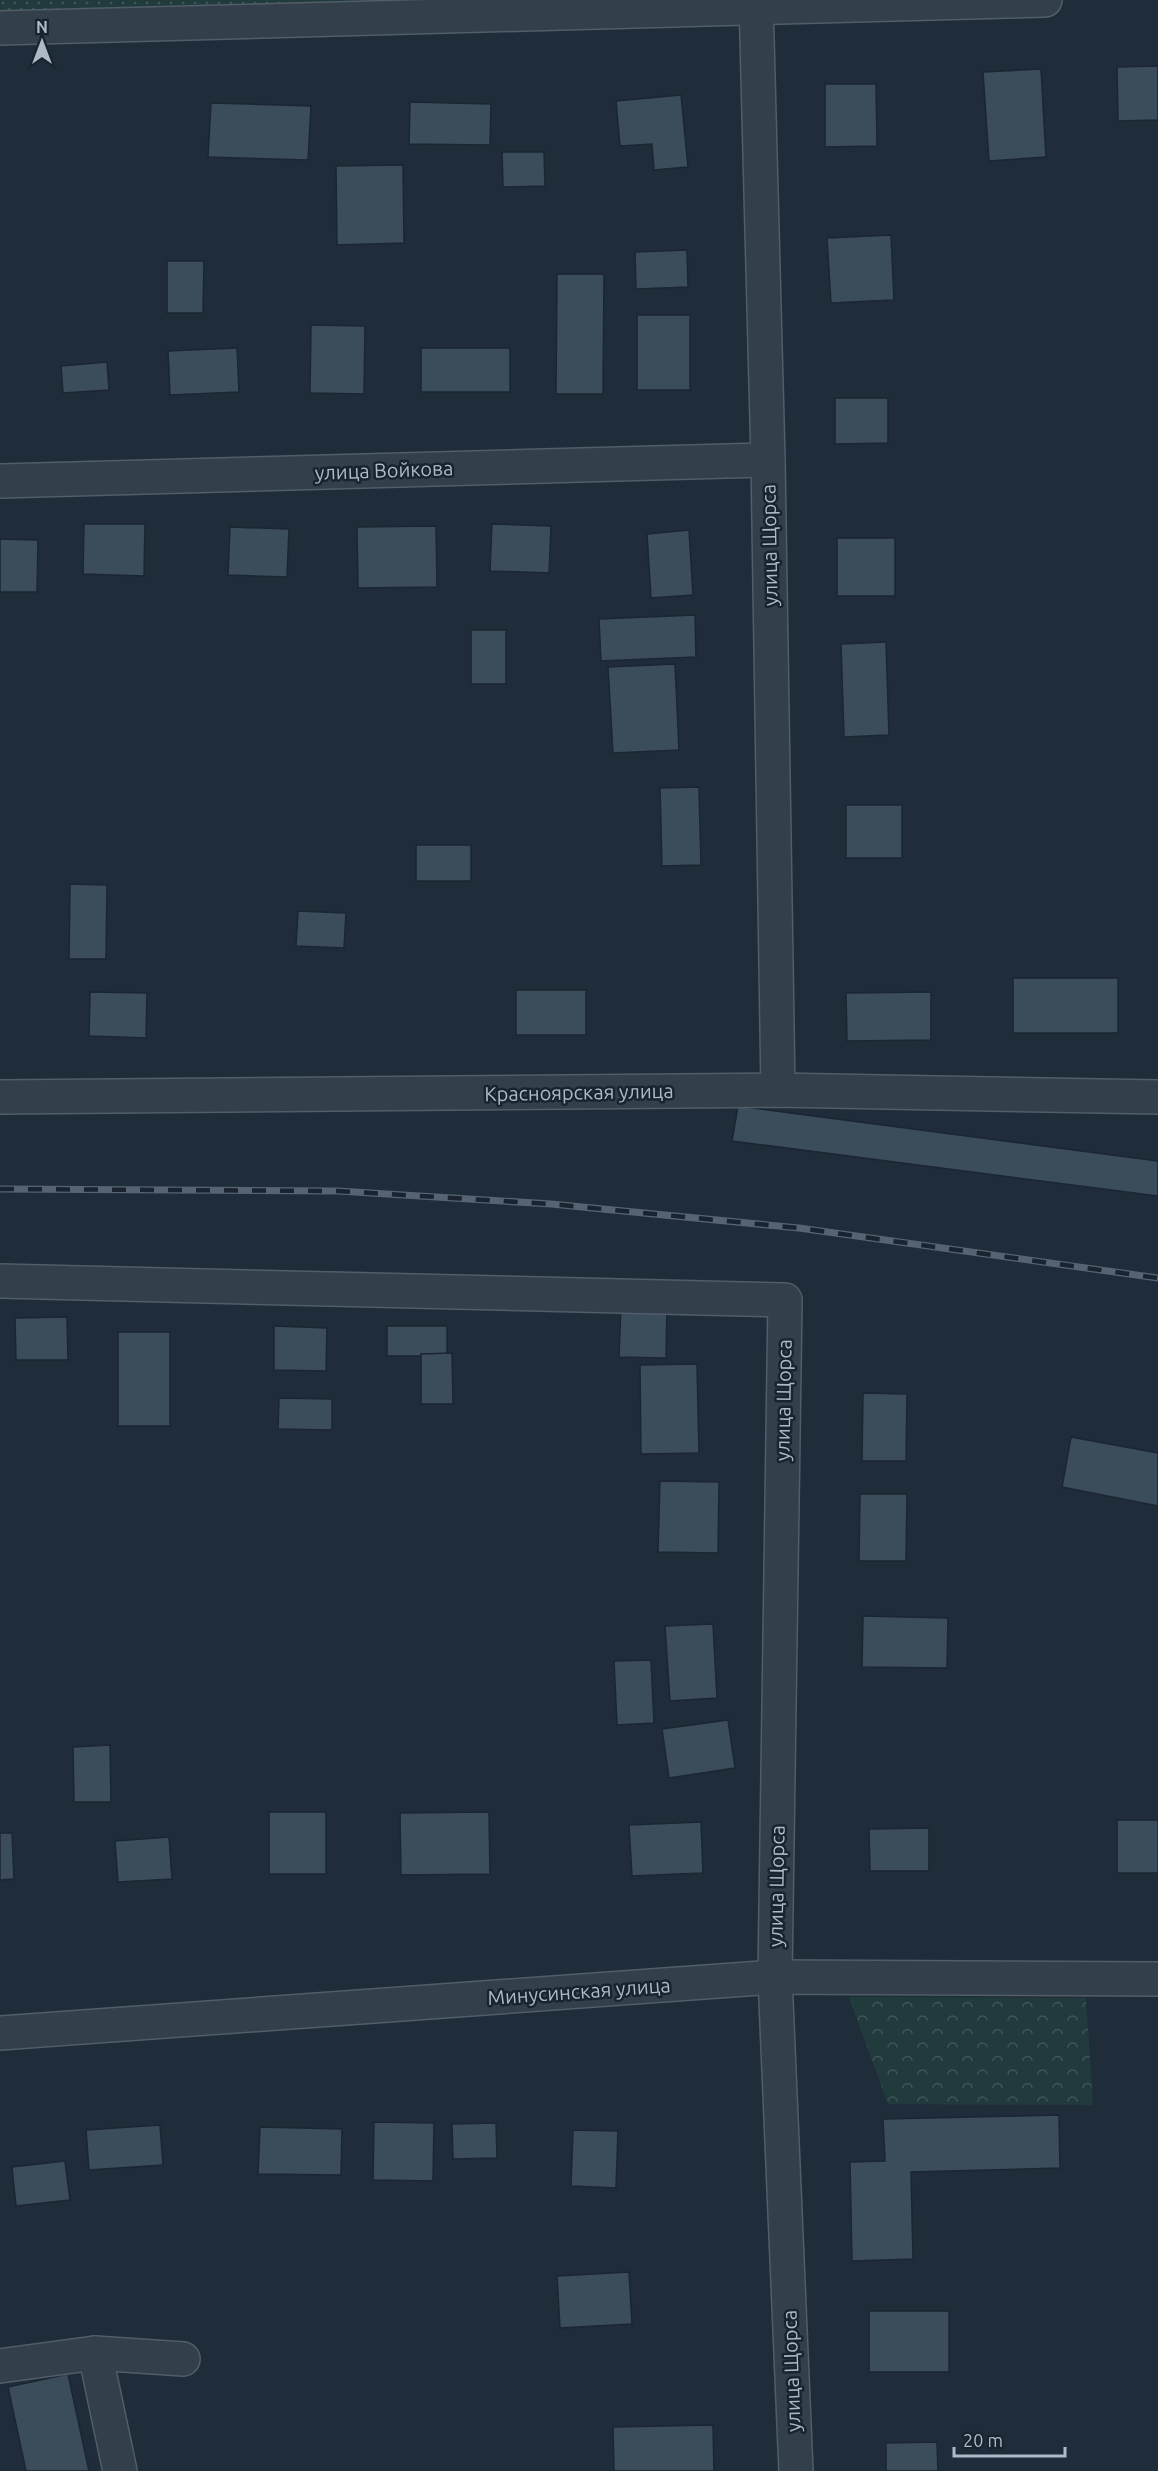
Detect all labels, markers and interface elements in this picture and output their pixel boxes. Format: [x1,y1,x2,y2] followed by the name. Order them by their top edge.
[12,12,72,72] north arrow
[36,18,48,36] text: N
[314,456,454,484] street label: улица Войкова
[756,484,782,606] street label: улица Щорса
[484,1079,674,1105] street label: Красноярская улица
[770,1339,796,1461] street label: улица Щорса
[763,1825,789,1947] street label: улица Щорса
[487,1973,671,2009] street label: Минусинская улица
[777,2310,805,2432] street label: улица Щорса
[954,2420,1065,2458] scale bar
[963,2430,1003,2450] text: 20 m

